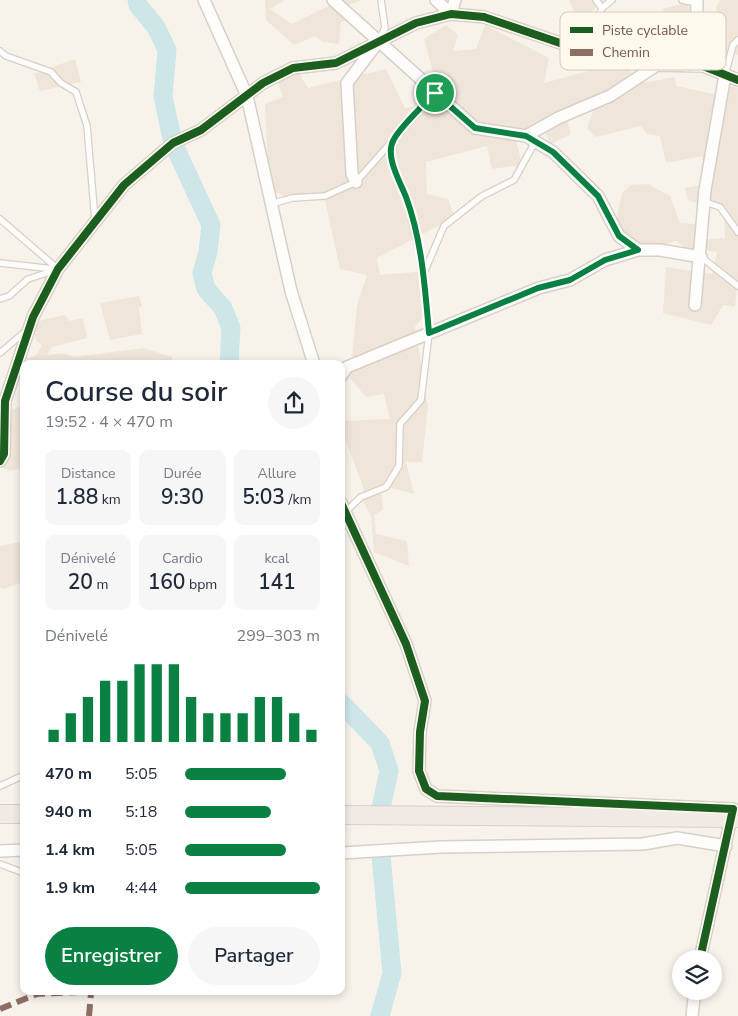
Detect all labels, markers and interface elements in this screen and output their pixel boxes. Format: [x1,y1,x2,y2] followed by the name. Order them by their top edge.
[560,12,726,70] legend
[602,21,688,40] text: Piste cyclable
[602,43,650,62] text: Chemin
[414,72,456,114] pin
[421,79,449,107] icon: arrive
[45,373,227,411] text: Course du soir
[268,377,320,429] button: share
[45,411,173,433] text: 19:52 · 4 × 470 m
[61,464,115,483] text: Distance
[163,464,202,483] text: Durée
[257,464,296,483] text: Allure
[55,483,98,511] text: 1.88
[161,483,204,511] text: 9:30
[242,483,285,511] text: 5:03
[98,490,121,509] text: km
[285,490,311,509] text: /km
[61,549,116,568] text: Dénivelé
[162,549,203,568] text: Cardio
[264,549,289,568] text: kcal
[68,568,93,596] text: 20
[148,568,185,596] text: 160
[258,568,296,596] text: 141
[93,575,109,594] text: m
[185,575,217,594] text: bpm
[45,625,108,647] text: Dénivelé
[237,625,320,647] text: 299–303 m
[45,763,92,785] text: 470 m
[125,763,157,785] text: 5:05
[45,801,92,823] text: 940 m
[125,801,157,823] text: 5:18
[45,839,95,861] text: 1.4 km
[125,839,157,861] text: 5:05
[45,877,95,899] text: 1.9 km
[125,877,157,899] text: 4:44
[45,927,178,985] button: Enregistrer
[188,927,320,985] button: Partager
[672,950,722,1000] map controls
[672,950,722,1000] button: layers

